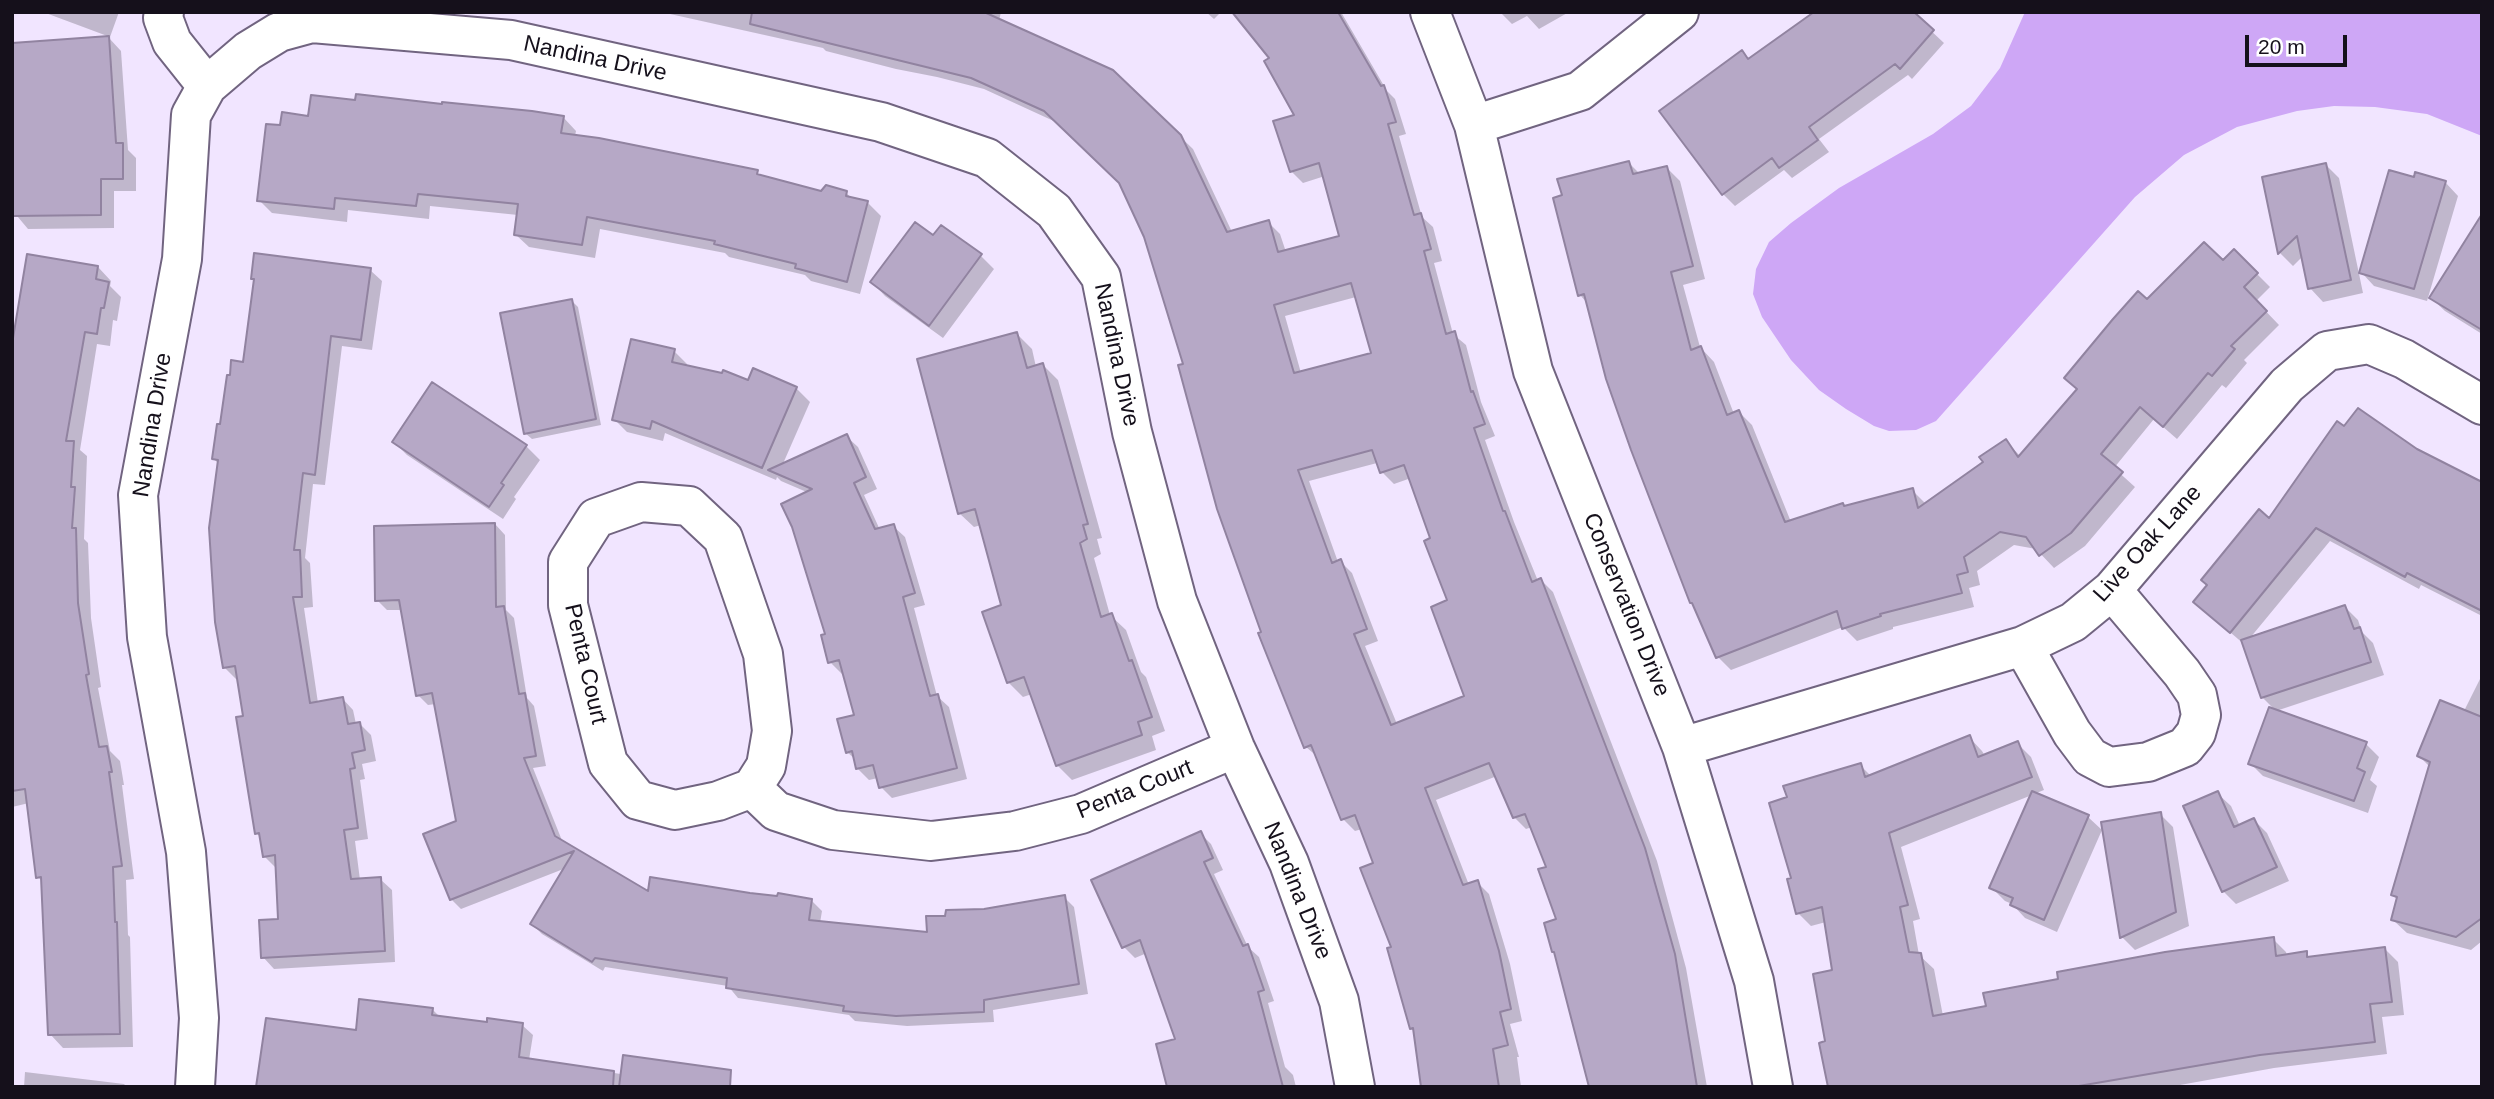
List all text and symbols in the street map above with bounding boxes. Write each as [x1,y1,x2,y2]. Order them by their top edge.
scale bar [2249,21,2350,65]
street label: Nandina Drive [521,30,669,88]
text: 20 m [2258,35,2305,58]
street label: Nandina Drive [1087,281,1145,429]
street label: Nandina Drive [128,351,178,499]
street label: Live Oak Lane [2088,480,2208,608]
street label: Conservation Drive [1577,509,1675,701]
street label: Penta Court [558,601,612,727]
street label: Penta Court [1073,754,1197,826]
street label: Nandina Drive [1257,818,1337,964]

